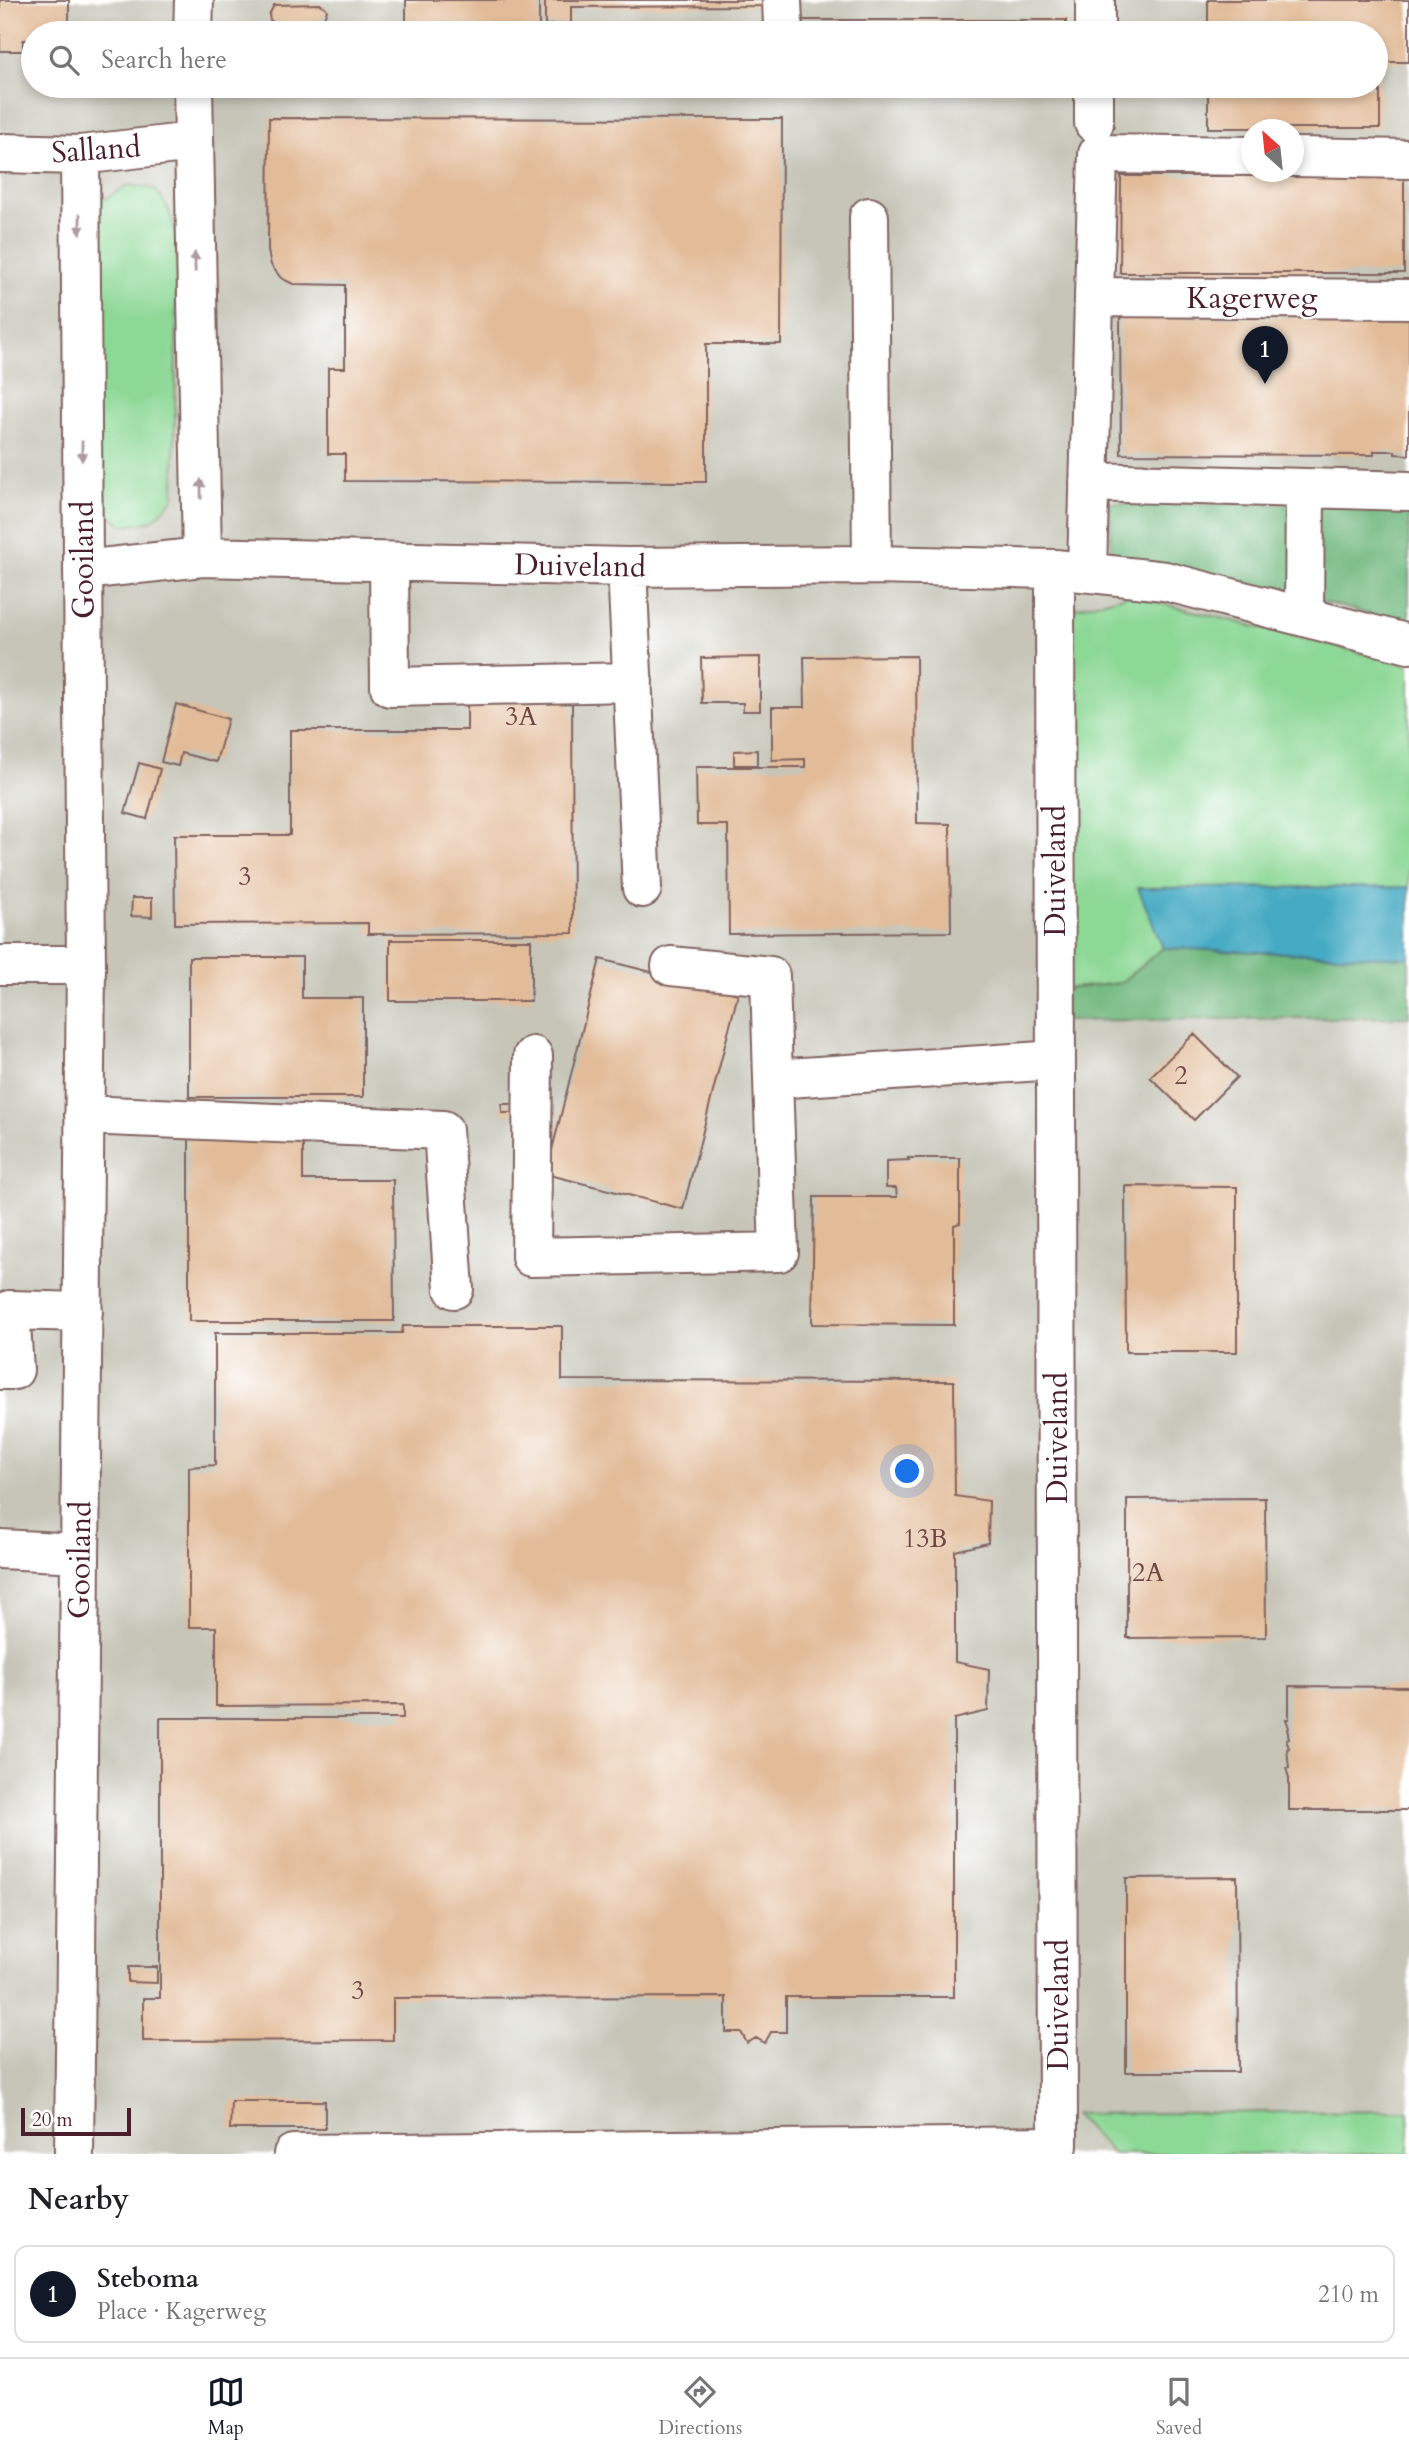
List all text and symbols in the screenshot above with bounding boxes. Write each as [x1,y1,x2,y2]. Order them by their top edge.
search box [21,21,1388,98]
icon: search [45,41,83,79]
text: Search here [101,42,227,77]
north arrow [1241,119,1304,182]
street label: Salland [50,126,142,174]
one-way arrow [74,213,86,235]
one-way arrow [190,250,201,272]
street label: Kagerweg [1186,278,1318,319]
pin: 1 [1242,326,1288,384]
one-way arrow [76,440,88,462]
one-way arrow [195,478,207,500]
street label: Gooiland [63,501,104,619]
street label: Duiveland [514,544,646,588]
house number: 3A [505,699,537,734]
street label: Duiveland [1035,805,1076,937]
house number: 3 [238,859,252,894]
house number: 2 [1174,1058,1188,1093]
street label: Duiveland [1037,1372,1078,1504]
your location [890,1454,924,1488]
street label: Gooiland [58,1501,102,1619]
house number: 13B [903,1521,947,1556]
house number: 2A [1132,1555,1164,1590]
street label: Duiveland [1038,1939,1079,2071]
house number: 3 [351,1973,365,2008]
scale bar [21,2105,131,2137]
text: 20 m [32,2107,73,2133]
text: Nearby [28,2179,129,2220]
text: Steboma [97,2261,199,2296]
text: 1 [47,2279,59,2310]
text: 210 m [1318,2279,1379,2310]
text: Place · Kagerweg [97,2296,266,2327]
tab: Map [207,2373,245,2441]
tab: Directions [659,2373,742,2441]
tab: Saved [1156,2373,1202,2441]

